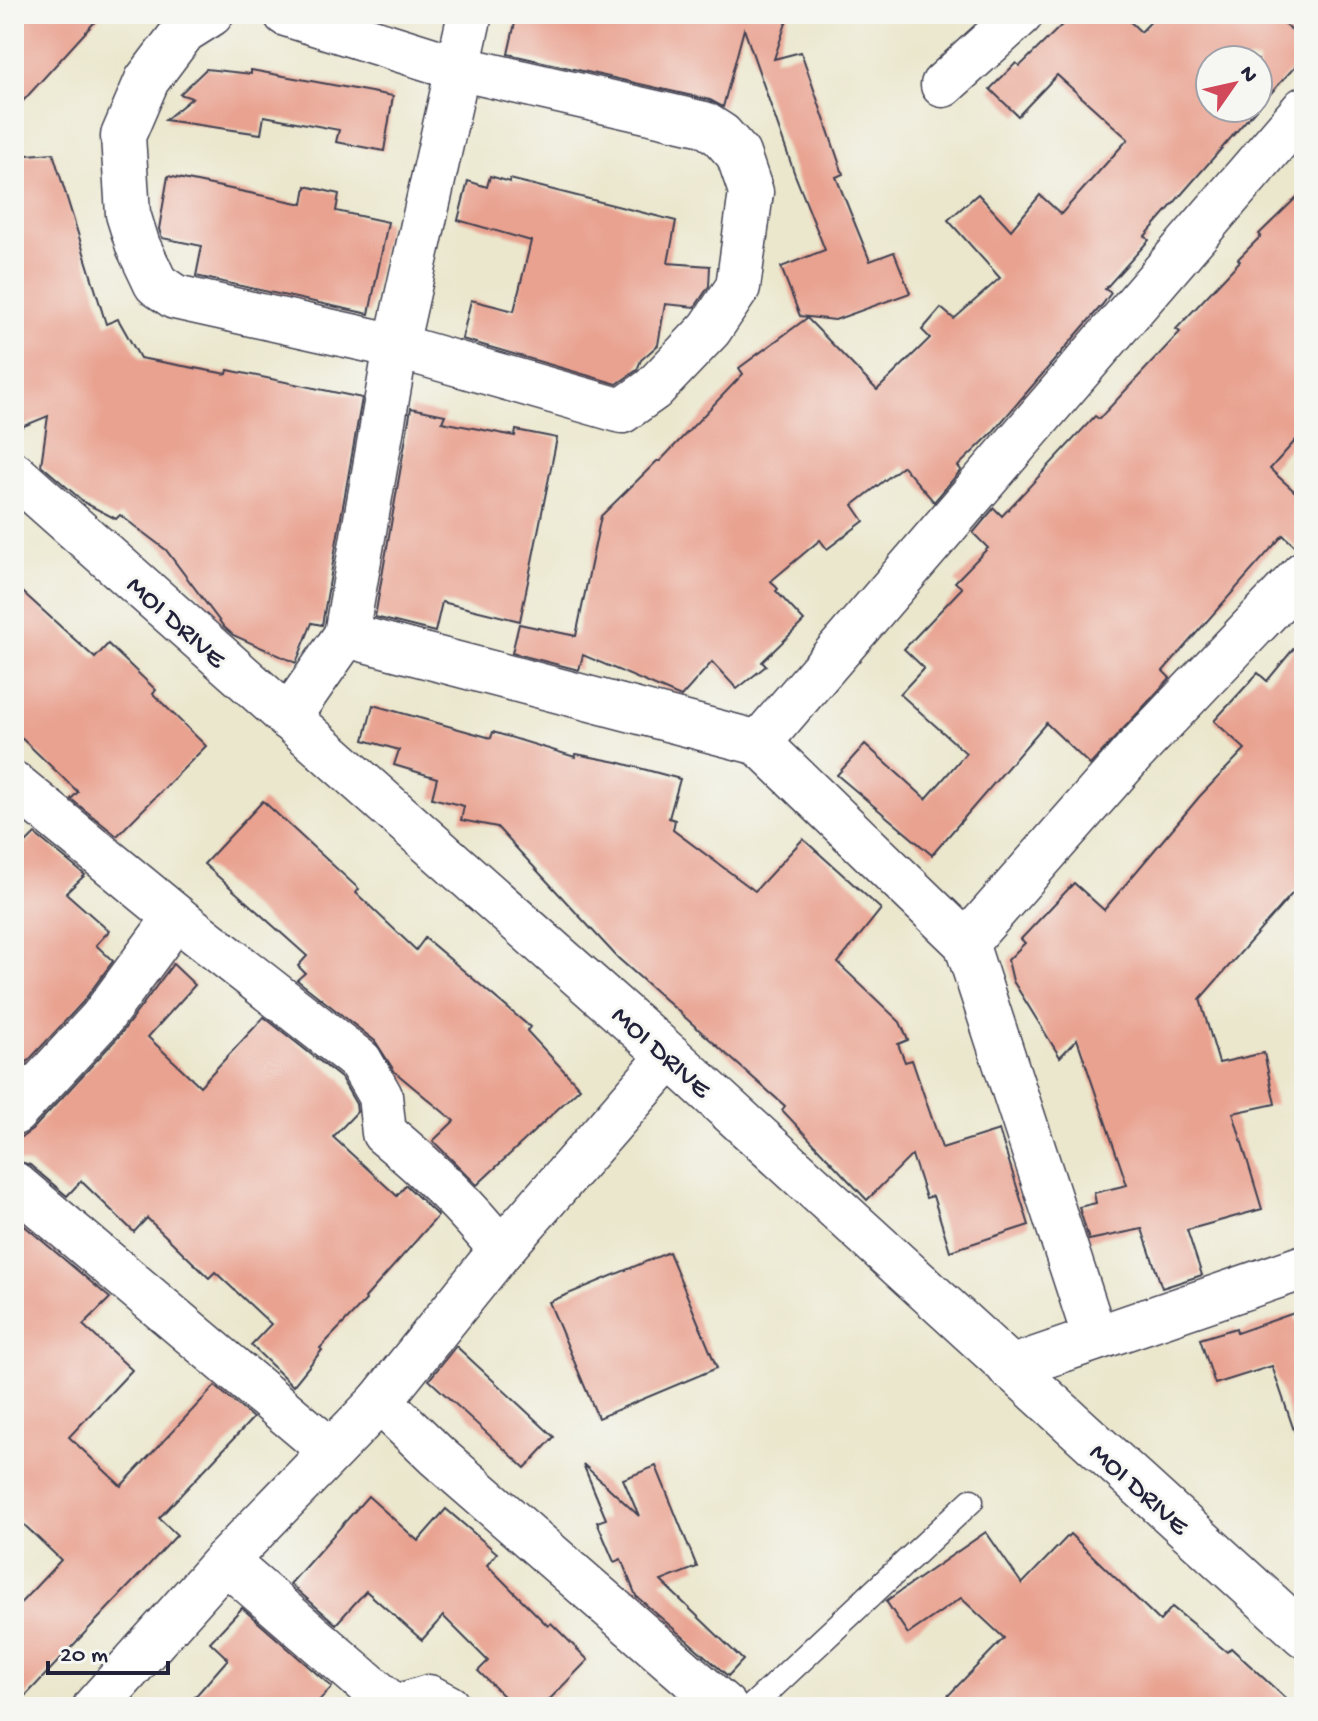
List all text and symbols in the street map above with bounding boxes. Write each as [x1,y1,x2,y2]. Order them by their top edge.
north arrow [1194,44,1274,124]
text: N [1232,62,1262,88]
street label: MOI DRIVE [119,570,233,678]
street label: MOI DRIVE [604,1000,718,1108]
street label: MOI DRIVE [1082,1437,1196,1545]
scale bar [48,1625,168,1675]
text: 20 m [60,1642,108,1671]

